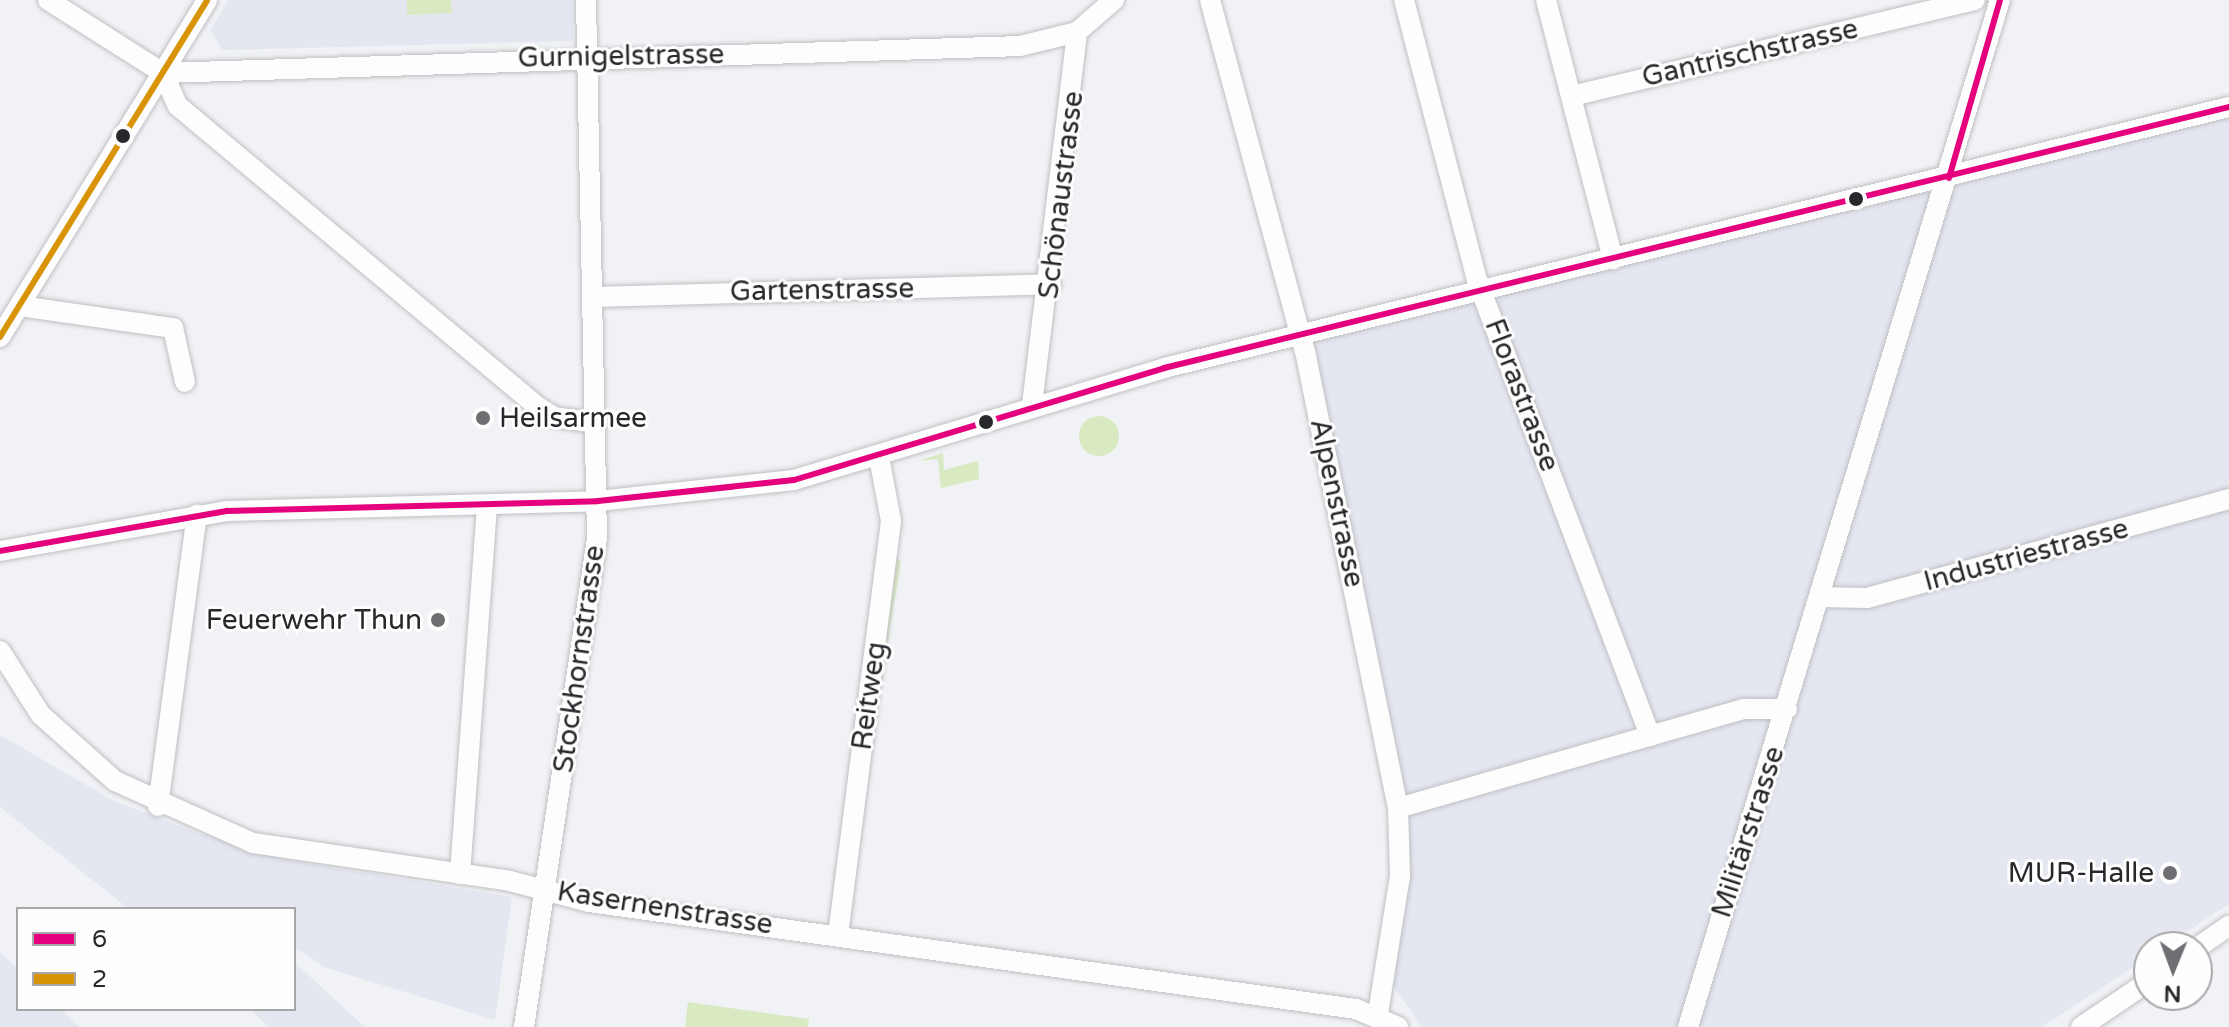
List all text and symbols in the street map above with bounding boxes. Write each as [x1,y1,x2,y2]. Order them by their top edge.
street label: Gantrischstrasse [1639,12,1861,94]
street label: Gurnigelstrasse [517,37,725,75]
street label: Schönaustrasse [1032,89,1090,301]
unlabelled marker [115,128,131,144]
unlabelled marker [1848,191,1864,207]
street label: Gartenstrasse [730,272,914,308]
street label: Florastrasse [1478,314,1566,476]
place label: Heilsarmee [499,401,647,435]
marker: Heilsarmee [474,409,492,427]
unlabelled marker [978,414,994,430]
street label: Alpenstrasse [1303,416,1371,590]
street label: Industriestrasse [1920,512,2132,598]
street label: Stockhornstrasse [546,543,612,775]
place label: Feuerwehr Thun [206,603,422,637]
marker: Feuerwehr Thun [429,611,447,629]
street label: Reitweg [845,640,893,752]
street label: Militärstrasse [1705,742,1791,922]
place label: MUR-Halle [2008,856,2154,890]
marker: MUR-Halle [2161,864,2179,882]
street label: Kasernenstrasse [555,874,775,942]
legend [16,907,296,1011]
text: 6 [92,925,107,954]
north arrow [2133,931,2213,1011]
text: 2 [92,965,107,994]
text: N [2164,980,2182,1006]

